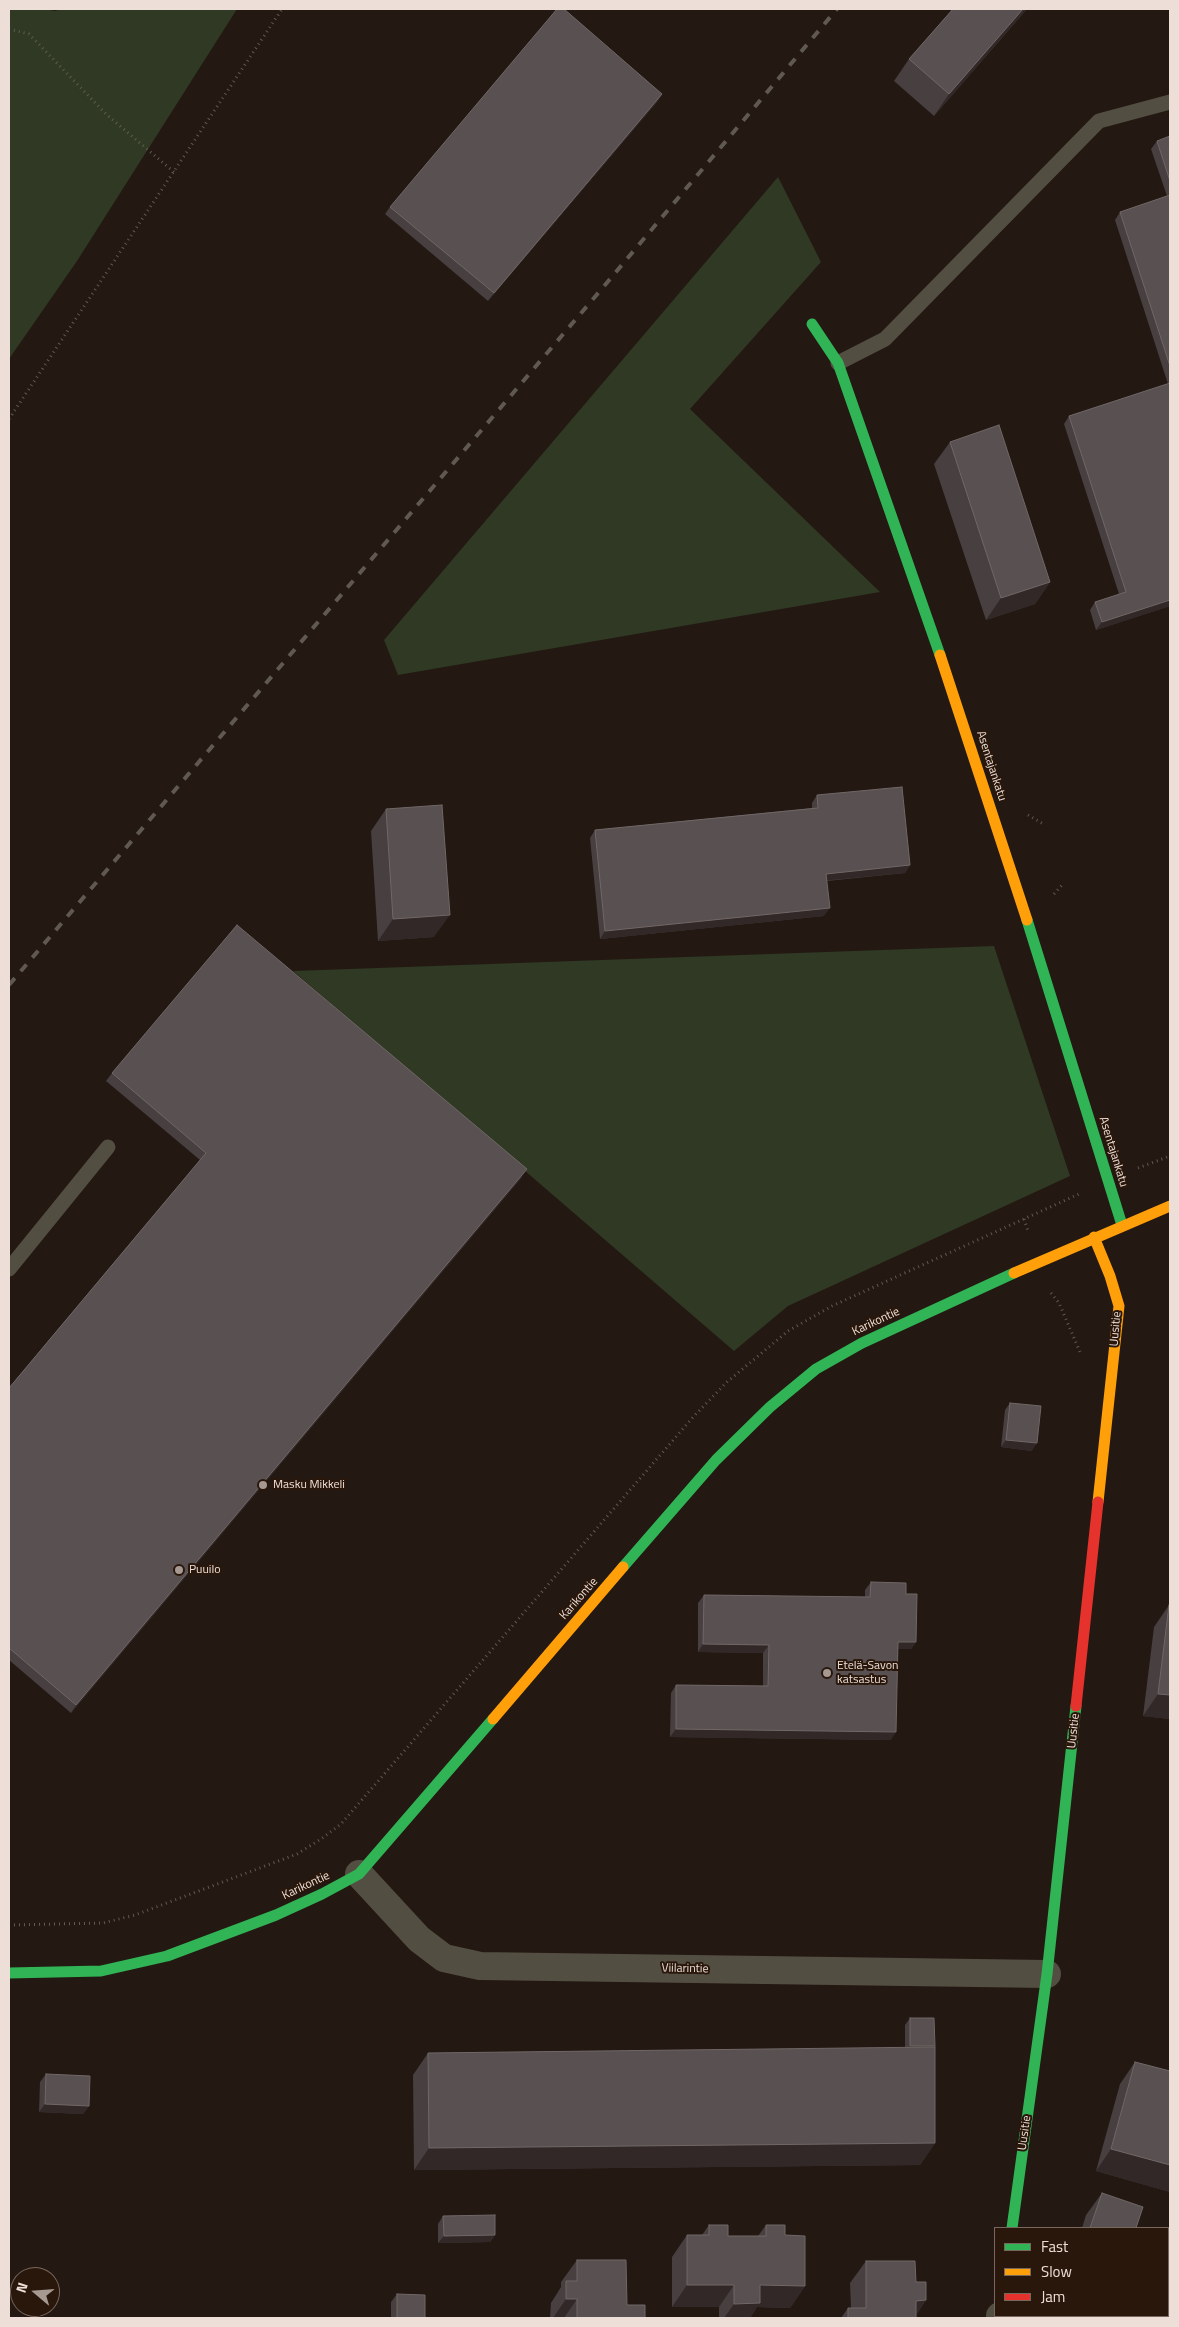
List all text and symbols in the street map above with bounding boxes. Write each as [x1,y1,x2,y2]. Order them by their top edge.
street label: Asentajankatu [973,729,1009,803]
street label: Asentajankatu [1095,1115,1131,1189]
street label: Karikontie [850,1305,902,1339]
street label: Uusitie [1107,1311,1125,1347]
place label: Masku Mikkeli [273,1478,345,1492]
marker: Masku Mikkeli [257,1479,269,1491]
place label: Puuilo [189,1563,221,1577]
marker: Puuilo [173,1564,185,1576]
street label: Karikontie [557,1575,601,1623]
place label: Etelä-Savon katsastus [837,1659,898,1687]
marker: Etelä-Savon katsastus [821,1667,833,1679]
street label: Uusitie [1065,1713,1083,1749]
street label: Karikontie [280,1869,332,1903]
street label: Viilarintie [661,1961,709,1977]
street label: Uusitie [1015,2115,1035,2151]
legend [994,2227,1169,2317]
text: Fast [1041,2235,1068,2258]
text: Slow [1041,2260,1072,2283]
north arrow [10,2267,60,2317]
text: N [10,2280,33,2295]
text: Jam [1041,2285,1065,2308]

